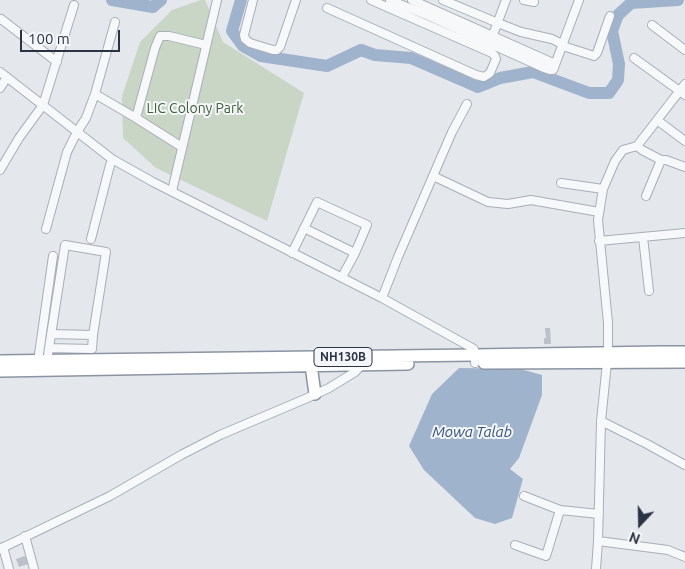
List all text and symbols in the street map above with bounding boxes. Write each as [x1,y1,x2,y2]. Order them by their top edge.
scale bar [22,20,122,52]
text: 100 m [28,30,70,47]
park label: LIC Colony Park [147,100,243,116]
road number: NH130B [314,348,372,367]
water label: Mowa Talab [432,423,512,441]
north arrow [615,499,665,549]
text: N [627,529,642,547]

